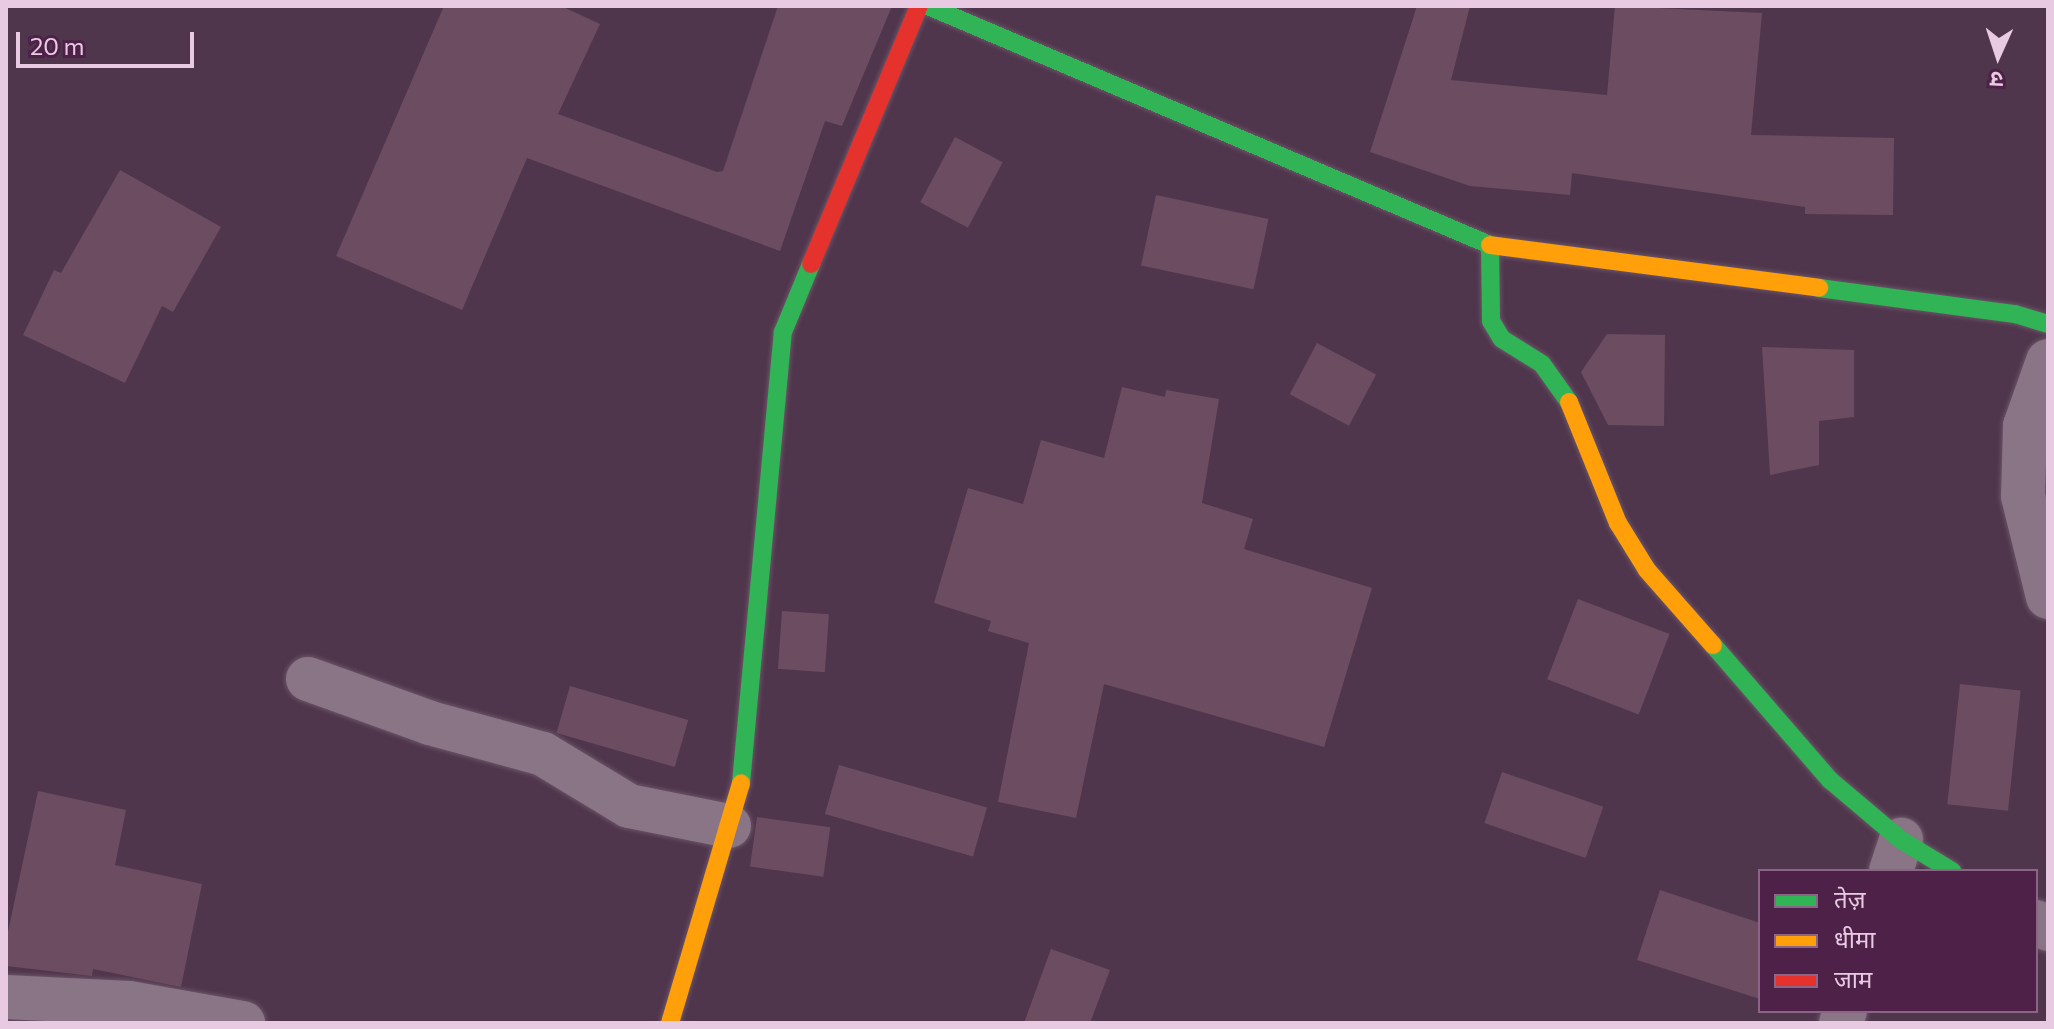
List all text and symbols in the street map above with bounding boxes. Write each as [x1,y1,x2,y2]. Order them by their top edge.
scale bar [20,16,198,66]
north arrow [1958,16,2038,96]
text: 20 m [30,31,84,60]
text: उ [1990,67,2004,94]
legend [1758,869,2038,1013]
text: तेज़ [1834,884,1866,913]
text: धीमा [1834,924,1876,953]
text: जाम [1834,964,1872,993]

